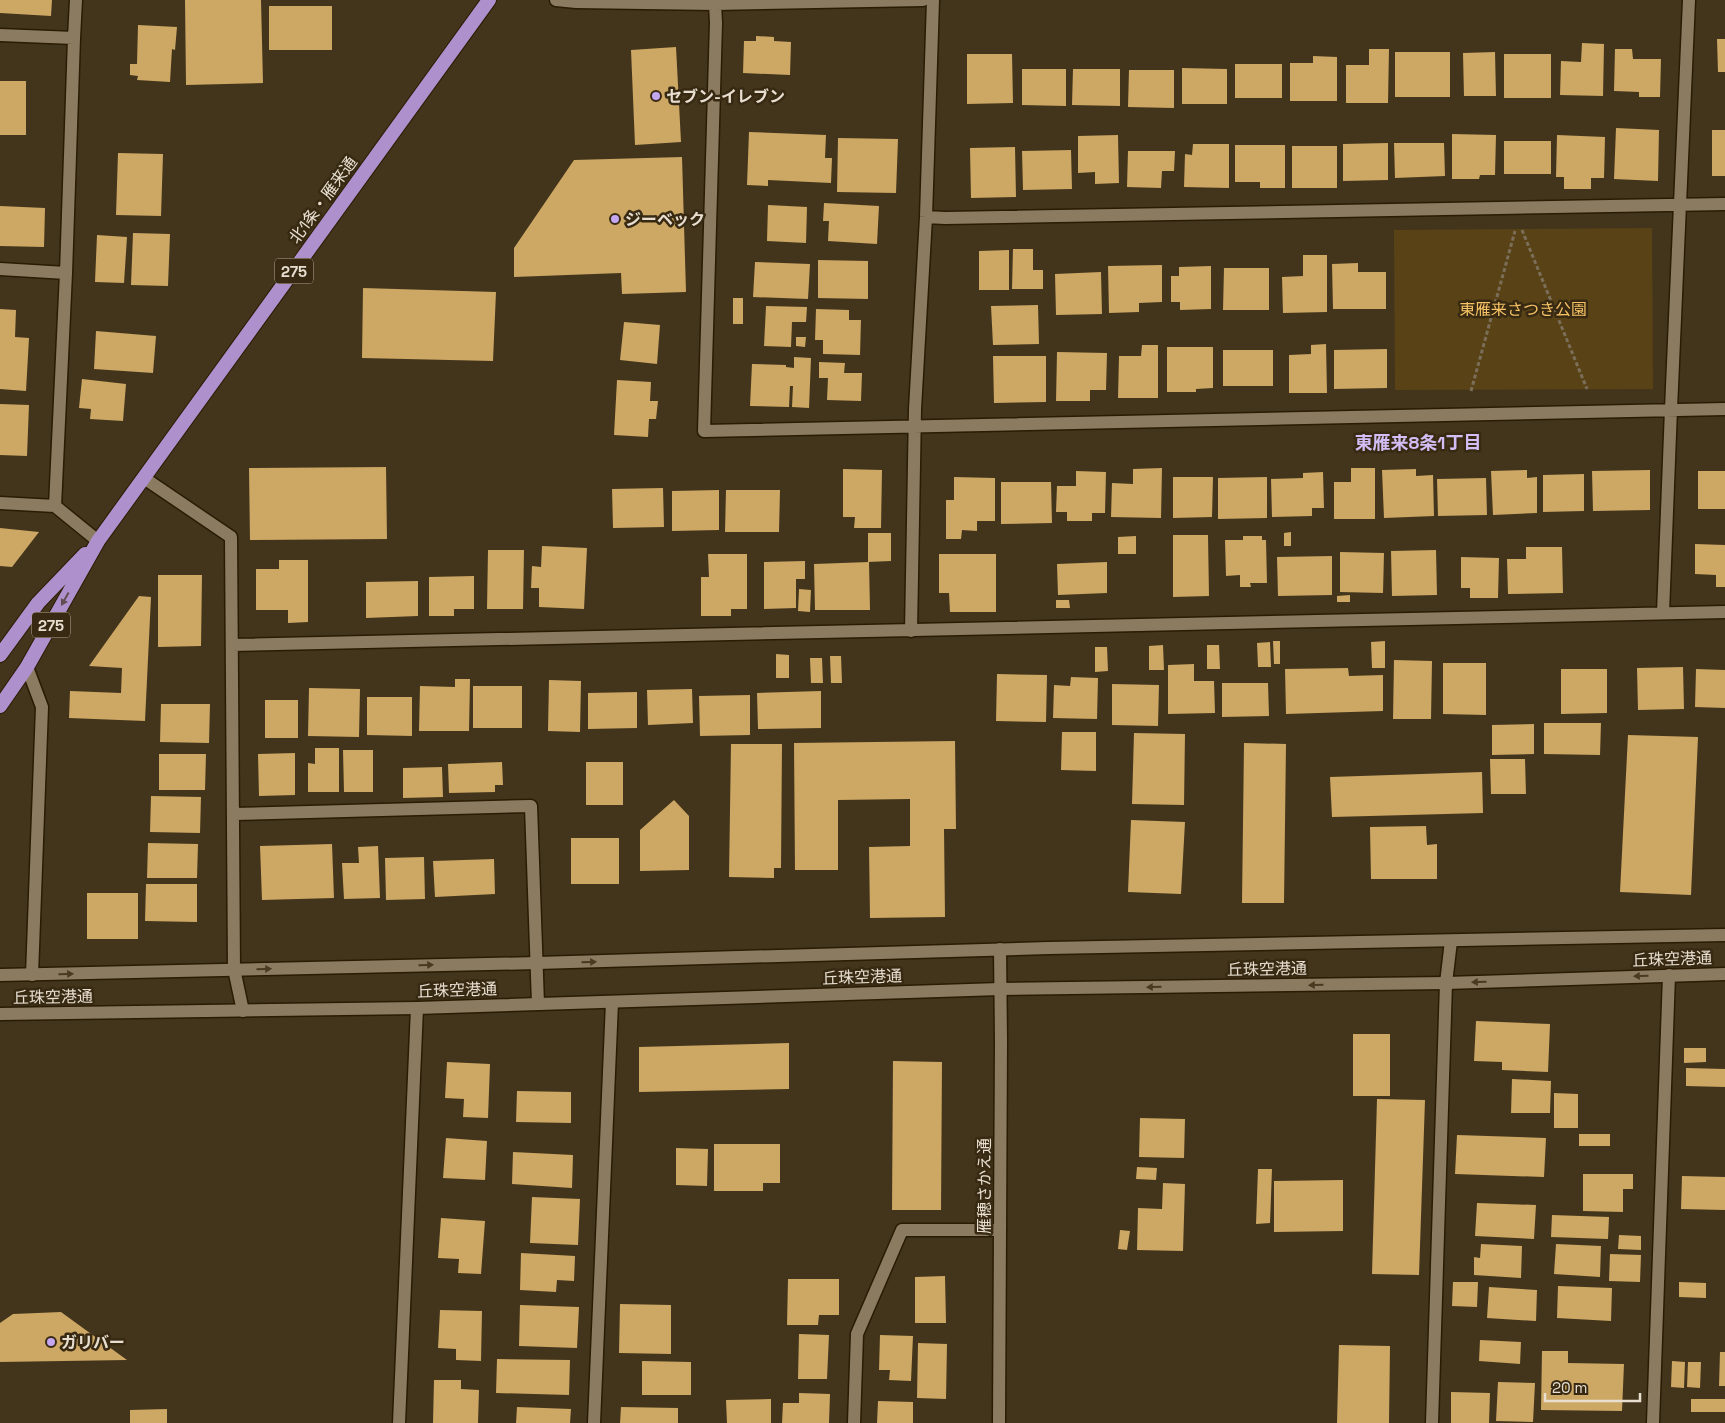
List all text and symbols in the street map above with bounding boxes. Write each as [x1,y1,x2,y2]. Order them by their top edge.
place label: セブン-イレブン [666,86,785,107]
marker: セブン-イレブン [650,90,662,102]
street label: 北1条・雁来通 [284,152,362,248]
place label: ジーベック [625,209,705,230]
marker: ジーベック [609,213,621,225]
road number: 275 [275,258,313,284]
park label: 東雁来さつき公園 [1459,299,1587,320]
district label: 東雁来8条1丁目 [1355,431,1481,454]
one-way arrow [61,592,70,606]
road number: 275 [32,612,70,638]
street label: 丘珠空港通 [1632,947,1712,971]
one-way arrow [581,957,597,965]
street label: 丘珠空港通 [1227,958,1307,980]
one-way arrow [418,961,434,969]
one-way arrow [256,964,272,972]
street label: 丘珠空港通 [822,965,902,989]
one-way arrow [58,969,74,977]
one-way arrow [1633,973,1649,981]
street label: 丘珠空港通 [417,978,497,1002]
one-way arrow [1471,979,1487,987]
one-way arrow [1308,981,1324,989]
one-way arrow [1146,983,1162,991]
street label: 丘珠空港通 [13,986,93,1008]
street label: 雁穂さかえ通 [974,1138,995,1234]
place label: ガリバー [61,1332,125,1353]
marker: ガリバー [45,1336,57,1348]
scale bar [1545,1370,1640,1402]
text: 20 m [1552,1378,1587,1397]

